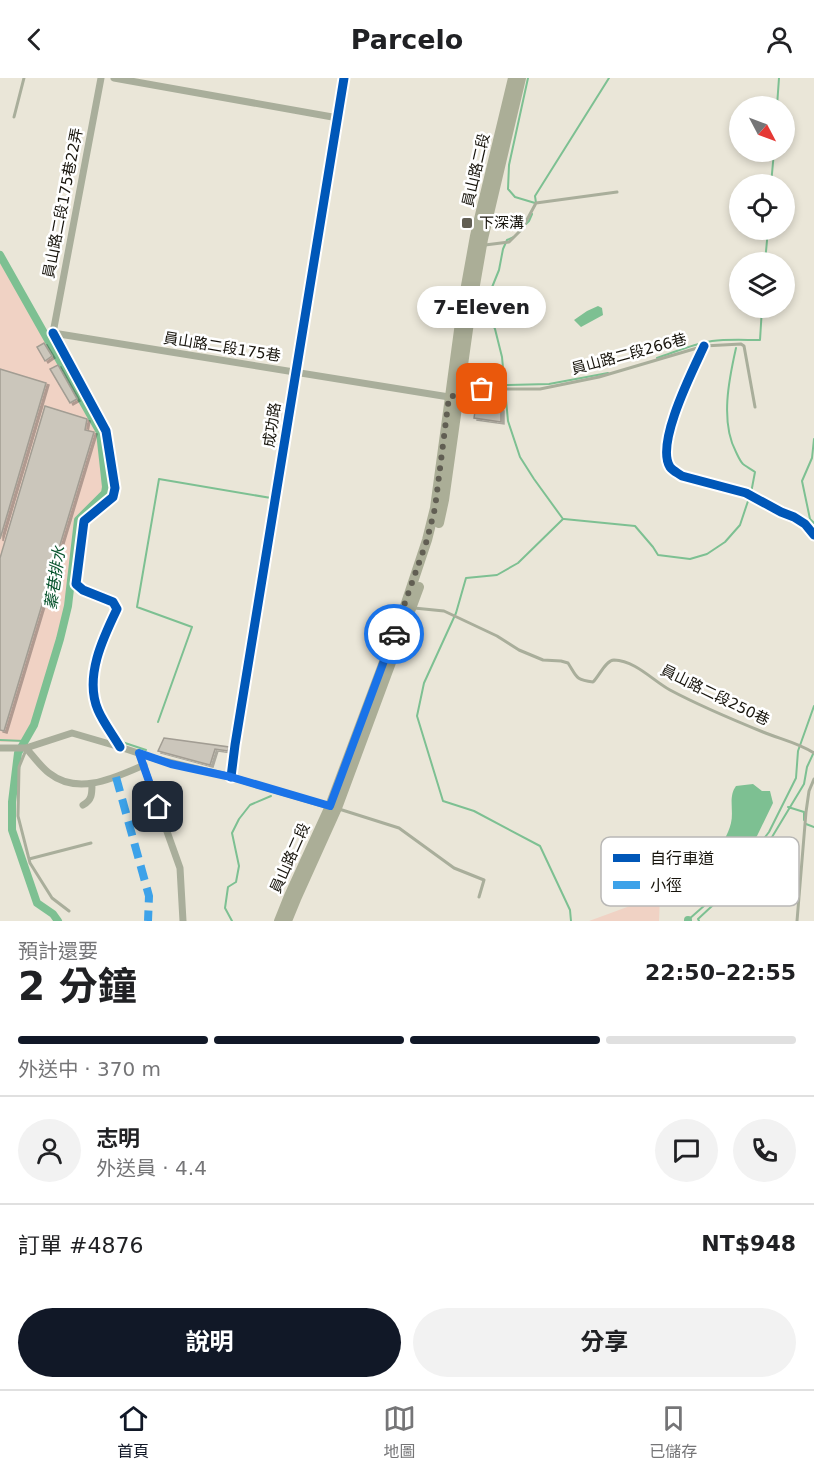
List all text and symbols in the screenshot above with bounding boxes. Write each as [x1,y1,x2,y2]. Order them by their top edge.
icon: back [18,23,51,56]
icon: person [763,23,796,56]
text: Parcelo [351,24,463,55]
north arrow [729,96,795,162]
map controls [729,96,795,318]
street label: 員山路二段175巷22弄 [40,126,86,280]
street label: 員山路二段 [459,131,493,209]
button: locate [729,174,795,240]
place label: 下深溝 [479,214,524,232]
marker: 下深溝 [460,216,474,230]
button: layers [729,252,795,318]
callout: 7-Eleven [418,287,546,329]
text: 7-Eleven [433,295,530,319]
street label: 員山路二段175巷 [162,329,282,365]
street label: 員山路二段266巷 [569,330,689,378]
pin [456,363,507,414]
icon: bag [465,372,498,405]
street label: 成功路 [260,401,284,449]
water label: 蓁巷排水 [41,544,69,611]
courier [364,604,424,664]
icon: car [378,618,411,651]
street label: 員山路二段250巷 [658,661,772,729]
pin [132,781,183,832]
icon: home [141,790,174,823]
street label: 員山路二段 [267,820,313,896]
legend [601,837,799,906]
text: 自行車道 [650,849,714,868]
text: 小徑 [650,876,682,895]
text: 預計還要 [18,939,98,963]
text: 22:50–22:55 [645,960,796,985]
text: 2 分鐘 [18,964,137,1009]
text: 外送中 · 370 m [18,1057,161,1081]
button: person [18,1119,81,1182]
button: chat [655,1119,718,1182]
button: phone [733,1119,796,1182]
text: 志明 [96,1126,140,1151]
text: 外送員 · 4.4 [96,1156,207,1180]
text: NT$948 [701,1231,796,1256]
text: 訂單 #4876 [18,1233,143,1258]
button: 說明 [18,1308,401,1377]
button: 分享 [413,1308,796,1377]
tab: 首頁 [117,1402,150,1462]
tab: 地圖 [383,1402,416,1462]
tab: 已儲存 [649,1402,697,1462]

